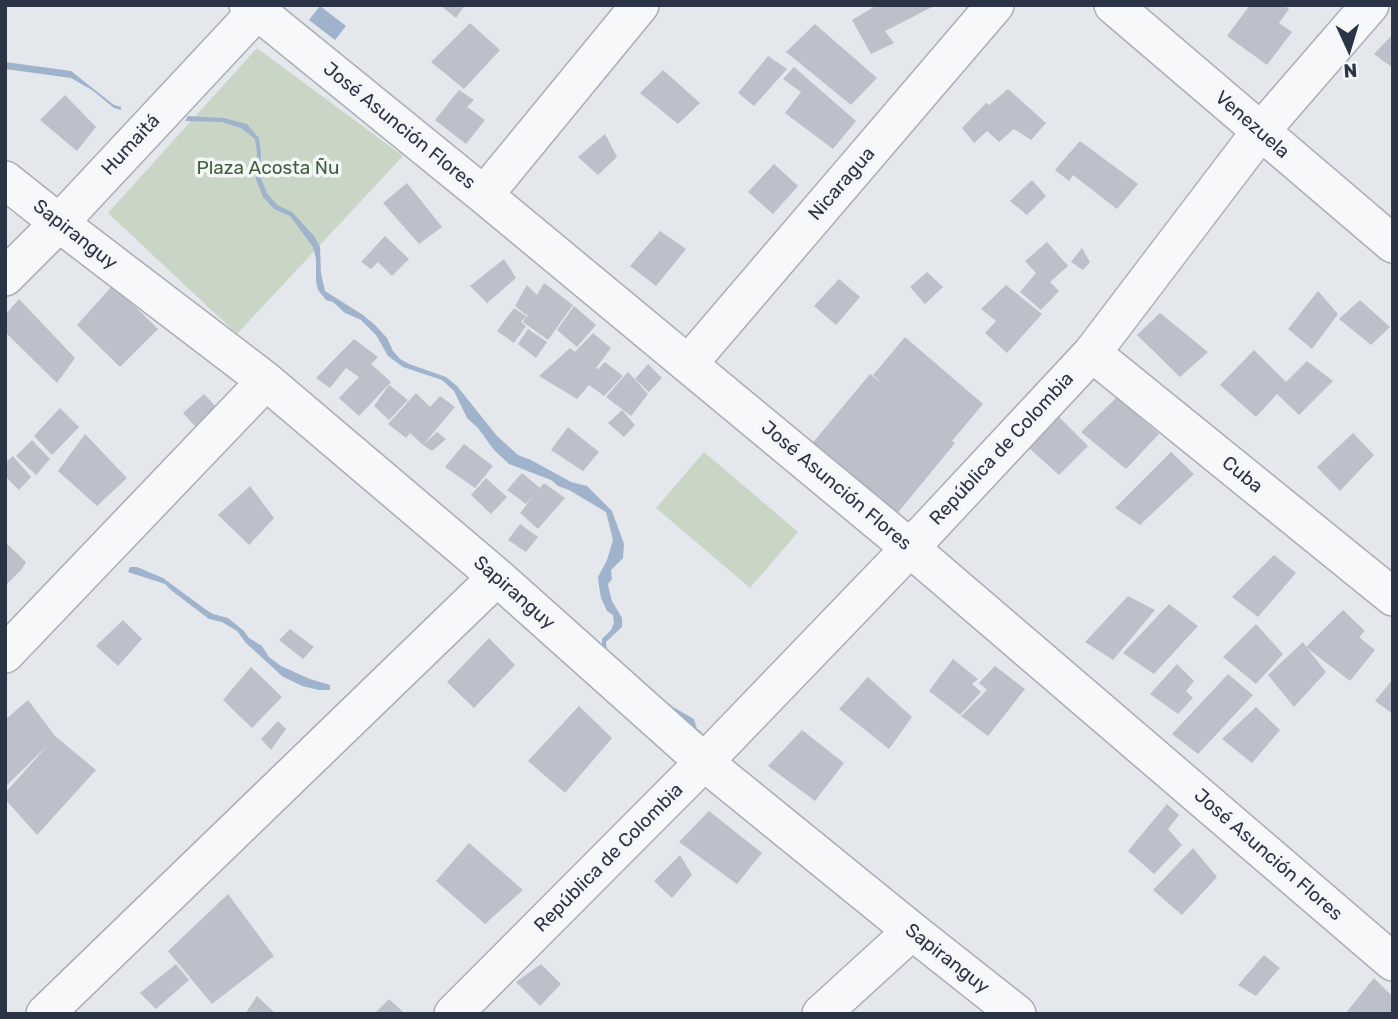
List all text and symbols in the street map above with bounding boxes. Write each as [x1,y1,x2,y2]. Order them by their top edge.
north arrow [1314,14,1384,84]
street label: José Asunción Flores [318,58,480,194]
text: N [1343,58,1358,82]
street label: Venezuela [1210,87,1294,163]
street label: Humaitá [97,110,165,180]
street label: Nicaragua [804,143,880,225]
park label: Plaza Acosta Ñu [196,158,340,180]
street label: Sapiranguy [28,195,122,275]
street label: República de Colombia [925,368,1079,530]
street label: José Asunción Flores [756,416,916,556]
street label: Cuba [1217,452,1267,498]
street label: Sapiranguy [469,551,559,635]
street label: República de Colombia [530,779,688,937]
street label: José Asunción Flores [1189,784,1347,926]
street label: Sapiranguy [900,919,994,999]

